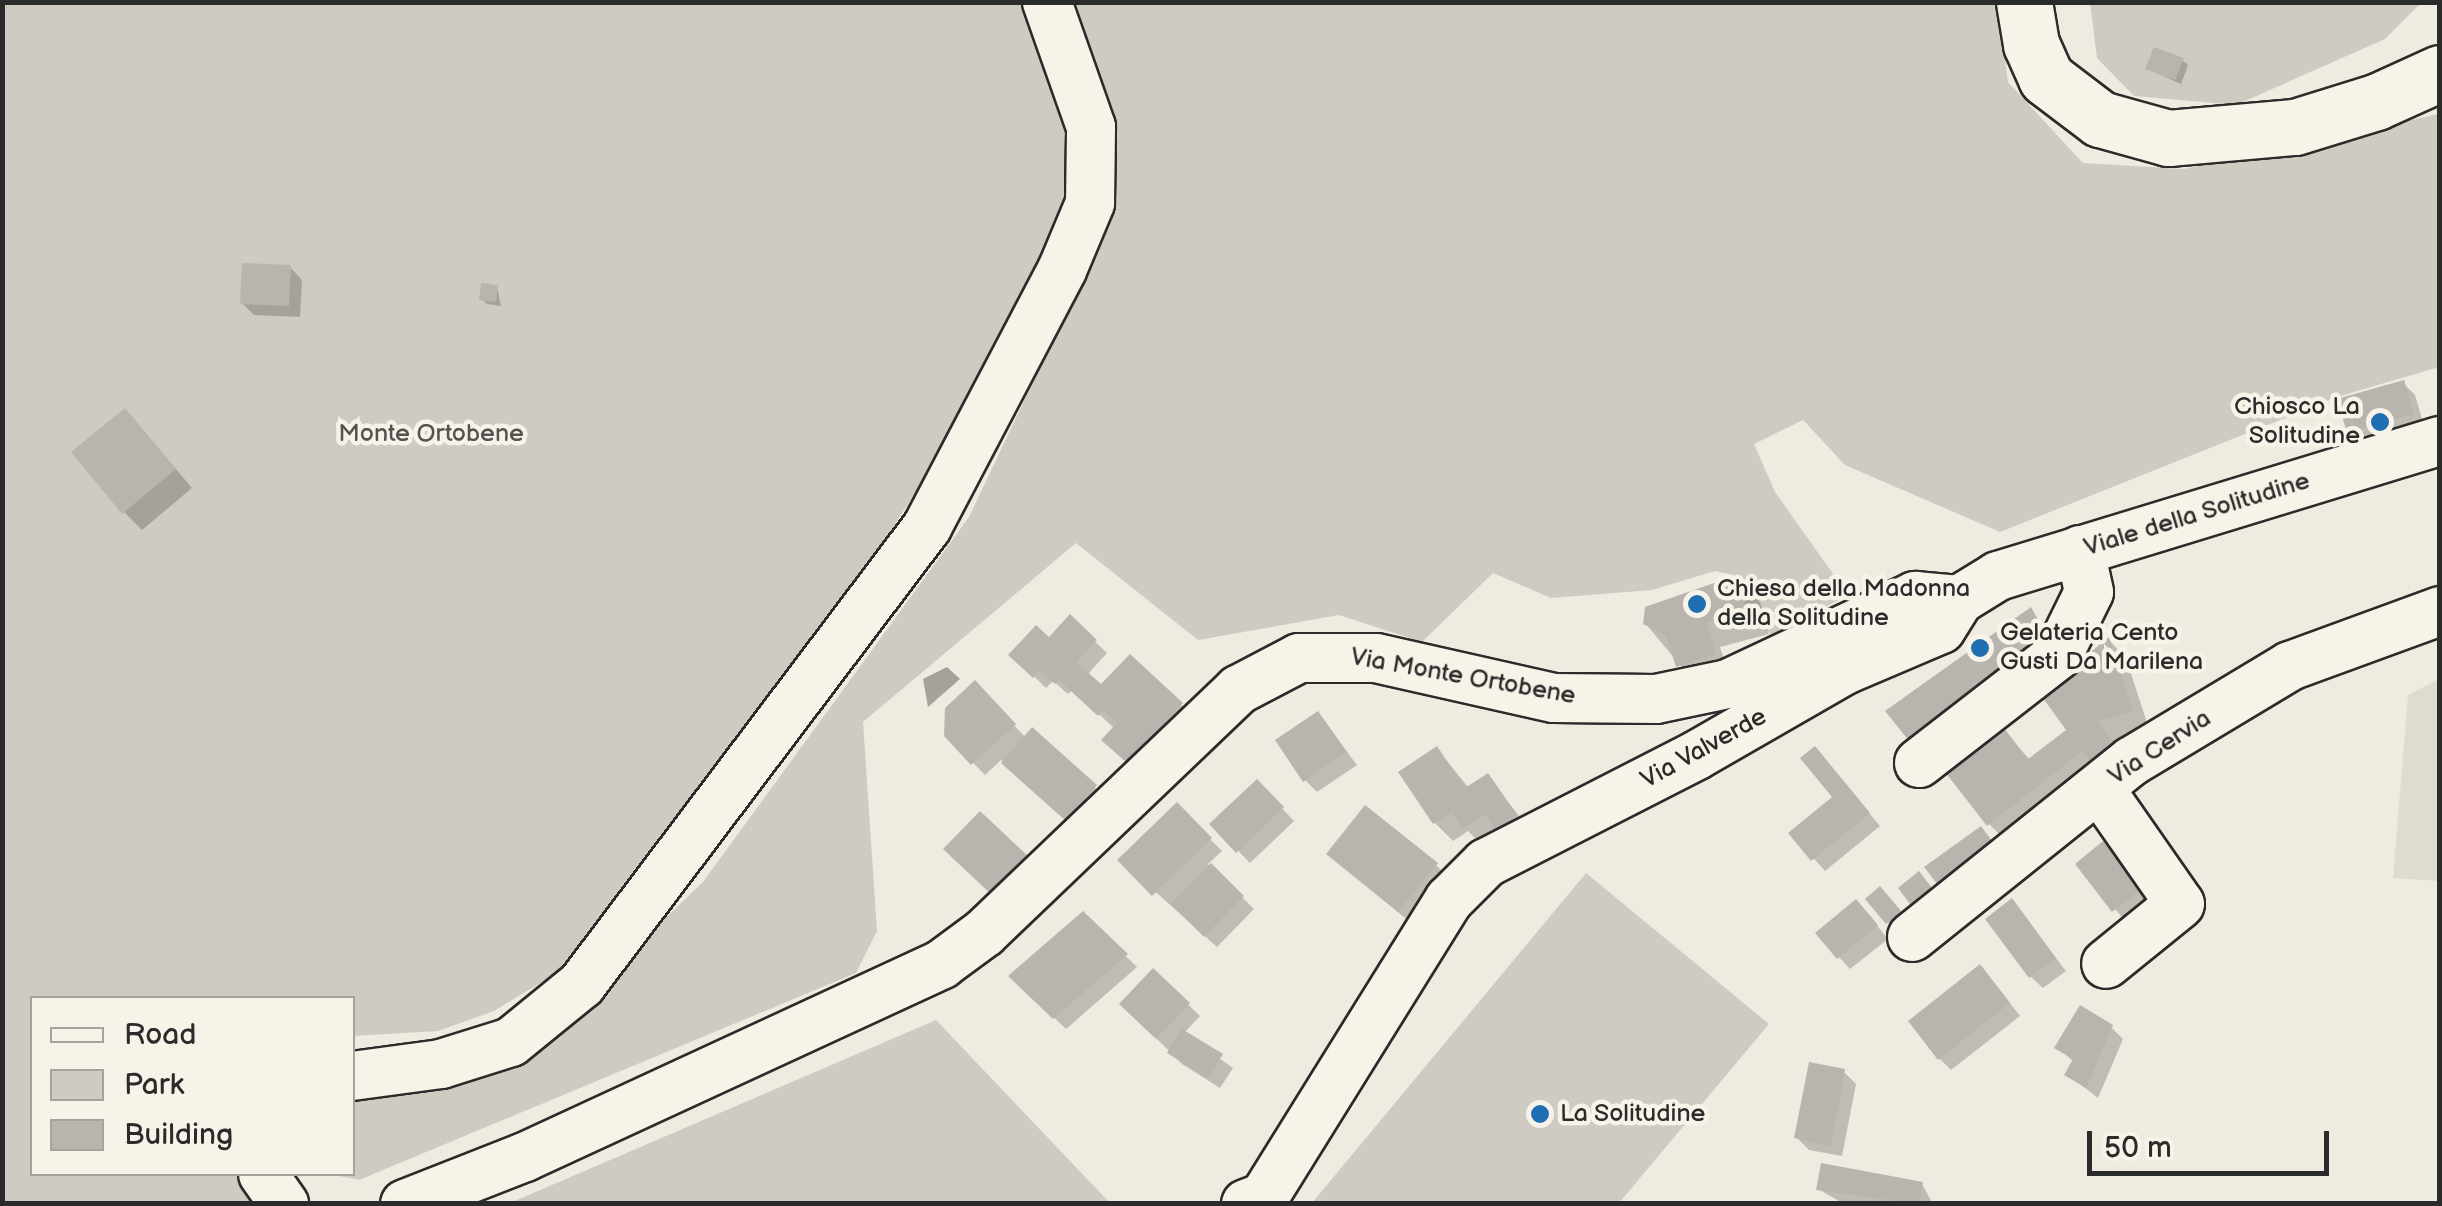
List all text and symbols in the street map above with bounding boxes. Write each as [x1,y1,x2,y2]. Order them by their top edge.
place label: Chiosco La Solitudine [2234,393,2360,452]
marker: Chiosco La Solitudine [2369,411,2391,433]
park label: Monte Ortobene [338,419,524,449]
street label: Viale della Solitudine [2080,466,2314,564]
place label: Chiesa della Madonna della Solitudine [1717,575,1970,634]
marker: Chiesa della Madonna della Solitudine [1686,593,1708,615]
place label: Gelateria Cento Gusti Da Marilena [2000,619,2203,678]
marker: Gelateria Cento Gusti Da Marilena [1969,637,1991,659]
street label: Via Monte Ortobene [1348,642,1578,712]
street label: Via Valverde [1636,702,1772,796]
street label: Via Cervia [2103,704,2217,792]
legend [30,996,355,1176]
text: Road [124,1017,197,1053]
text: Park [124,1067,184,1103]
place label: La Solitudine [1560,1099,1706,1129]
marker: La Solitudine [1529,1103,1551,1125]
scale bar [2092,1111,2334,1173]
text: Building [124,1117,233,1153]
text: 50 m [2104,1130,2172,1166]

